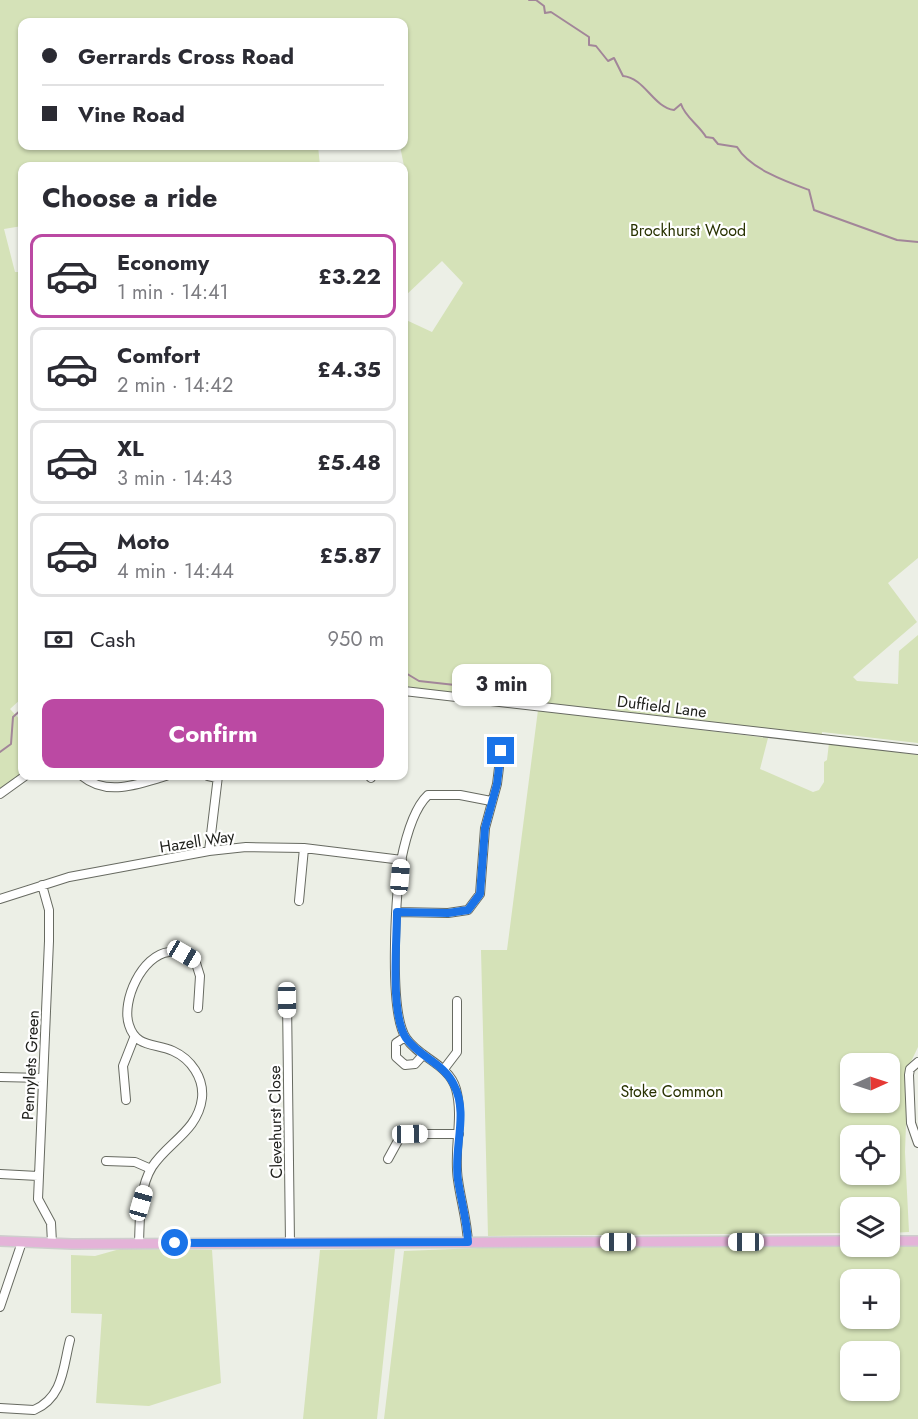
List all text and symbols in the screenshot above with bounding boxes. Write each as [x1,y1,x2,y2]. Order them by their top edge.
text: Gerrards Cross Road [78,40,294,72]
text: Vine Road [78,98,185,130]
text: Choose a ride [42,178,217,217]
park label: Brockhurst Wood [630,219,746,242]
text: Economy [117,246,209,278]
icon: car [45,249,99,303]
text: £3.22 [318,260,381,292]
text: 1 min · 14:41 [117,278,229,307]
text: Comfort [117,339,200,371]
icon: car [45,342,99,396]
text: £4.35 [317,353,381,385]
text: 2 min · 14:42 [117,371,233,400]
text: XL [117,432,144,464]
icon: car [45,435,99,489]
text: £5.48 [317,446,381,478]
text: 3 min · 14:43 [117,464,232,493]
text: Moto [117,525,170,557]
icon: car [45,528,99,582]
text: £5.87 [320,539,381,571]
text: 4 min · 14:44 [117,557,234,586]
icon: cash [42,623,75,656]
text: Cash [90,623,136,655]
text: 950 m [328,625,384,654]
callout: 3 min [452,664,550,706]
text: 3 min [476,670,527,699]
street label: Duffield Lane [616,690,708,723]
button: Confirm [42,699,384,768]
route end [487,737,514,764]
street label: Hazell Way [158,824,237,859]
car [389,858,411,896]
car [164,937,204,971]
car [278,982,296,1018]
street label: Pennylets Green [16,1010,45,1120]
north arrow [840,1053,900,1113]
map controls [840,1053,900,1401]
street label: Clevehurst Close [263,1065,288,1179]
park label: Stoke Common [621,1080,723,1103]
car [392,1125,428,1143]
button: locate [840,1125,900,1185]
car [127,1183,155,1223]
button: layers [840,1197,900,1257]
route start [161,1229,188,1256]
car [600,1233,636,1251]
car [728,1233,764,1251]
button: + [840,1269,900,1329]
button: − [840,1341,900,1401]

